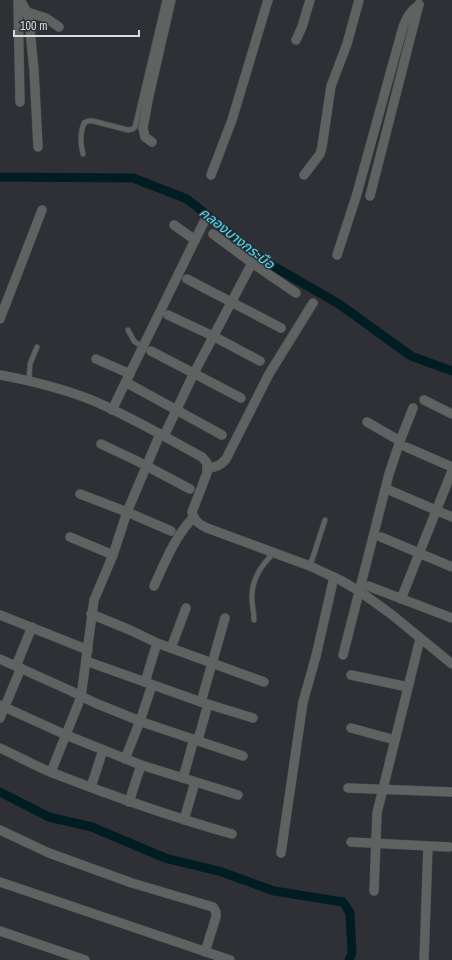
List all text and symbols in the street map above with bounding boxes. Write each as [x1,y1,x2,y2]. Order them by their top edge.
scale bar [14,12,139,38]
text: 100 m [20,18,47,34]
water label: คลองบางกระบือ [196,203,279,273]

